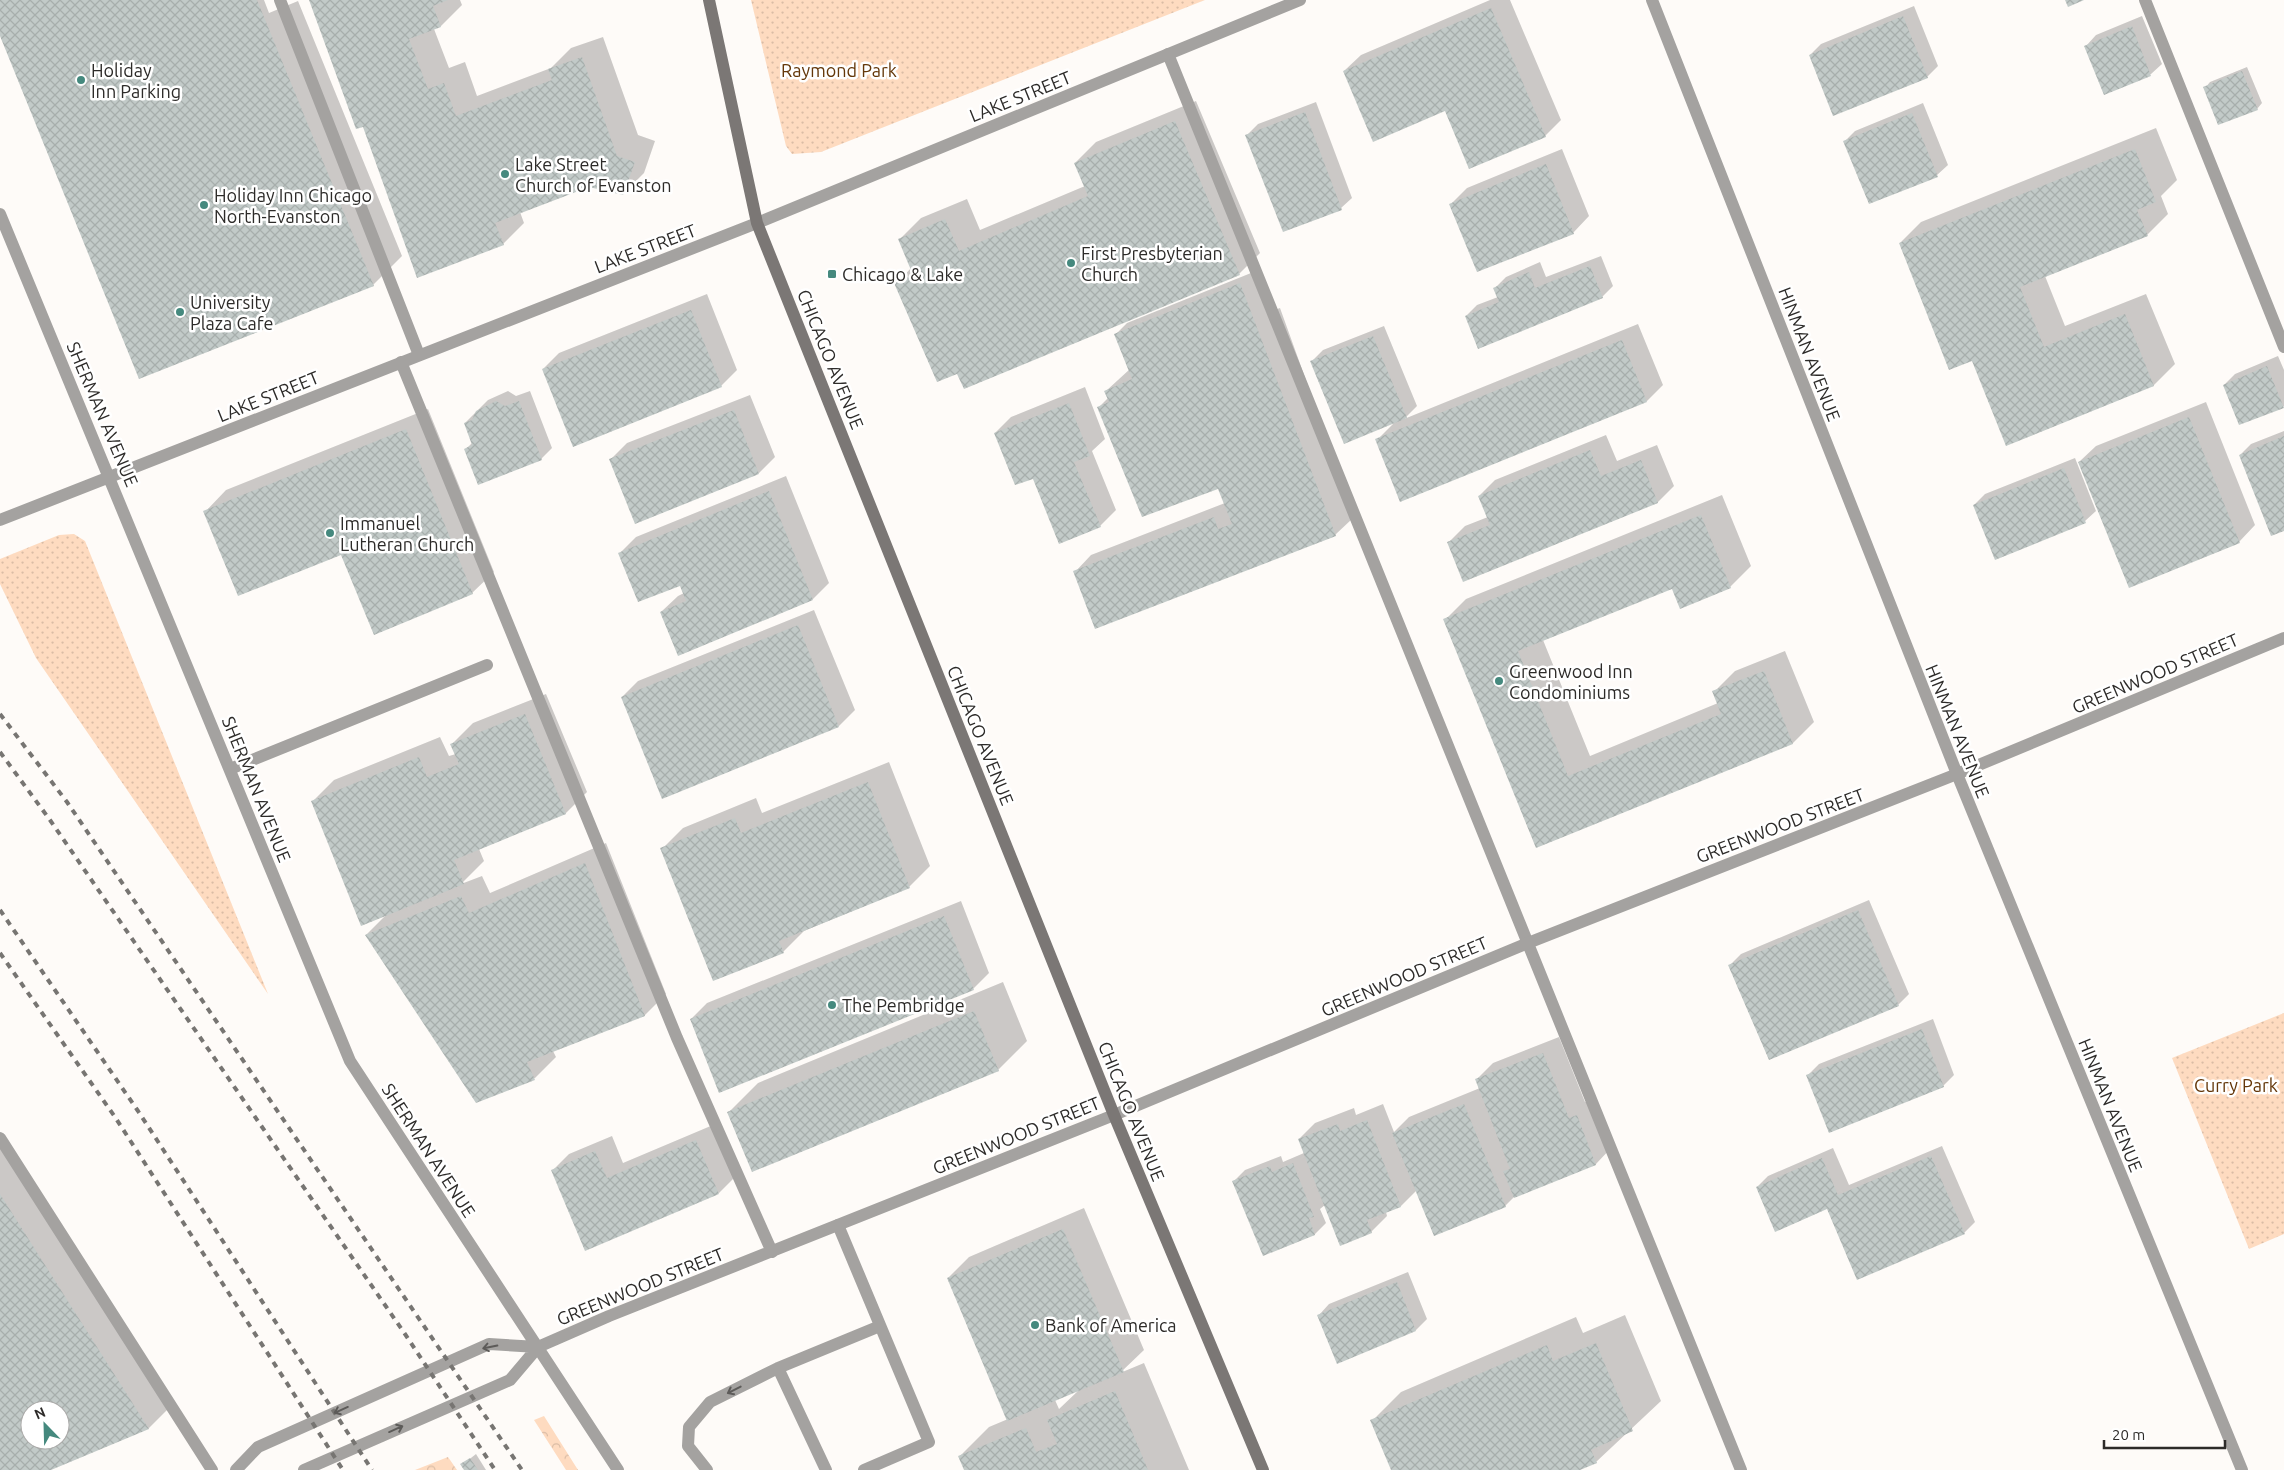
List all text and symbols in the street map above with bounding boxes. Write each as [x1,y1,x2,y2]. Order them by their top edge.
place label: Holiday Inn Parking [91,60,181,101]
park label: Raymond Park [781,60,897,80]
street label: LAKE STREET [966,67,1074,125]
marker: Holiday Inn Parking [75,74,87,86]
place label: Lake Street Church of Evanston [515,154,672,195]
marker: Lake Street Church of Evanston [499,168,511,180]
place label: Holiday Inn Chicago North-Evanston [214,185,372,226]
marker: Holiday Inn Chicago North-Evanston [198,199,210,211]
street label: LAKE STREET [591,219,699,277]
place label: First Presbyterian Church [1081,243,1223,284]
marker: First Presbyterian Church [1065,257,1077,269]
place label: Chicago & Lake [842,264,963,284]
marker: Chicago & Lake [826,268,838,280]
street label: HINMAN AVENUE [1775,284,1845,424]
street label: CHICAGO AVENUE [794,286,868,432]
place label: University Plaza Cafe [190,292,273,333]
marker: University Plaza Cafe [174,306,186,318]
street label: SHERMAN AVENUE [63,339,143,489]
street label: LAKE STREET [214,367,322,425]
place label: Immanuel Lutheran Church [340,513,474,554]
marker: Immanuel Lutheran Church [324,527,336,539]
street label: GREENWOOD STREET [2069,629,2241,717]
place label: Greenwood Inn Condominiums [1509,661,1633,702]
street label: HINMAN AVENUE [1922,661,1994,801]
street label: CHICAGO AVENUE [944,662,1018,808]
marker: Greenwood Inn Condominiums [1493,675,1505,687]
street label: SHERMAN AVENUE [219,713,295,865]
street label: GREENWOOD STREET [1693,784,1867,866]
street label: GREENWOOD STREET [1318,932,1490,1020]
place label: The Pembridge [842,995,965,1015]
marker: The Pembridge [826,999,838,1011]
street label: HINMAN AVENUE [2075,1035,2147,1175]
street label: CHICAGO AVENUE [1095,1038,1169,1184]
park label: Curry Park [2194,1075,2278,1095]
street label: SHERMAN AVENUE [378,1079,480,1221]
street label: GREENWOOD STREET [930,1092,1102,1178]
street label: GREENWOOD STREET [554,1243,726,1329]
place label: Bank of America [1045,1315,1177,1335]
marker: Bank of America [1029,1319,1041,1331]
one-way arrow [482,1342,498,1352]
one-way arrow [727,1385,742,1395]
north arrow [20,1400,70,1450]
text: N [32,1404,48,1422]
one-way arrow [334,1406,349,1416]
scale bar [2104,1418,2225,1450]
one-way arrow [388,1424,403,1434]
text: 20 m [2112,1426,2145,1443]

